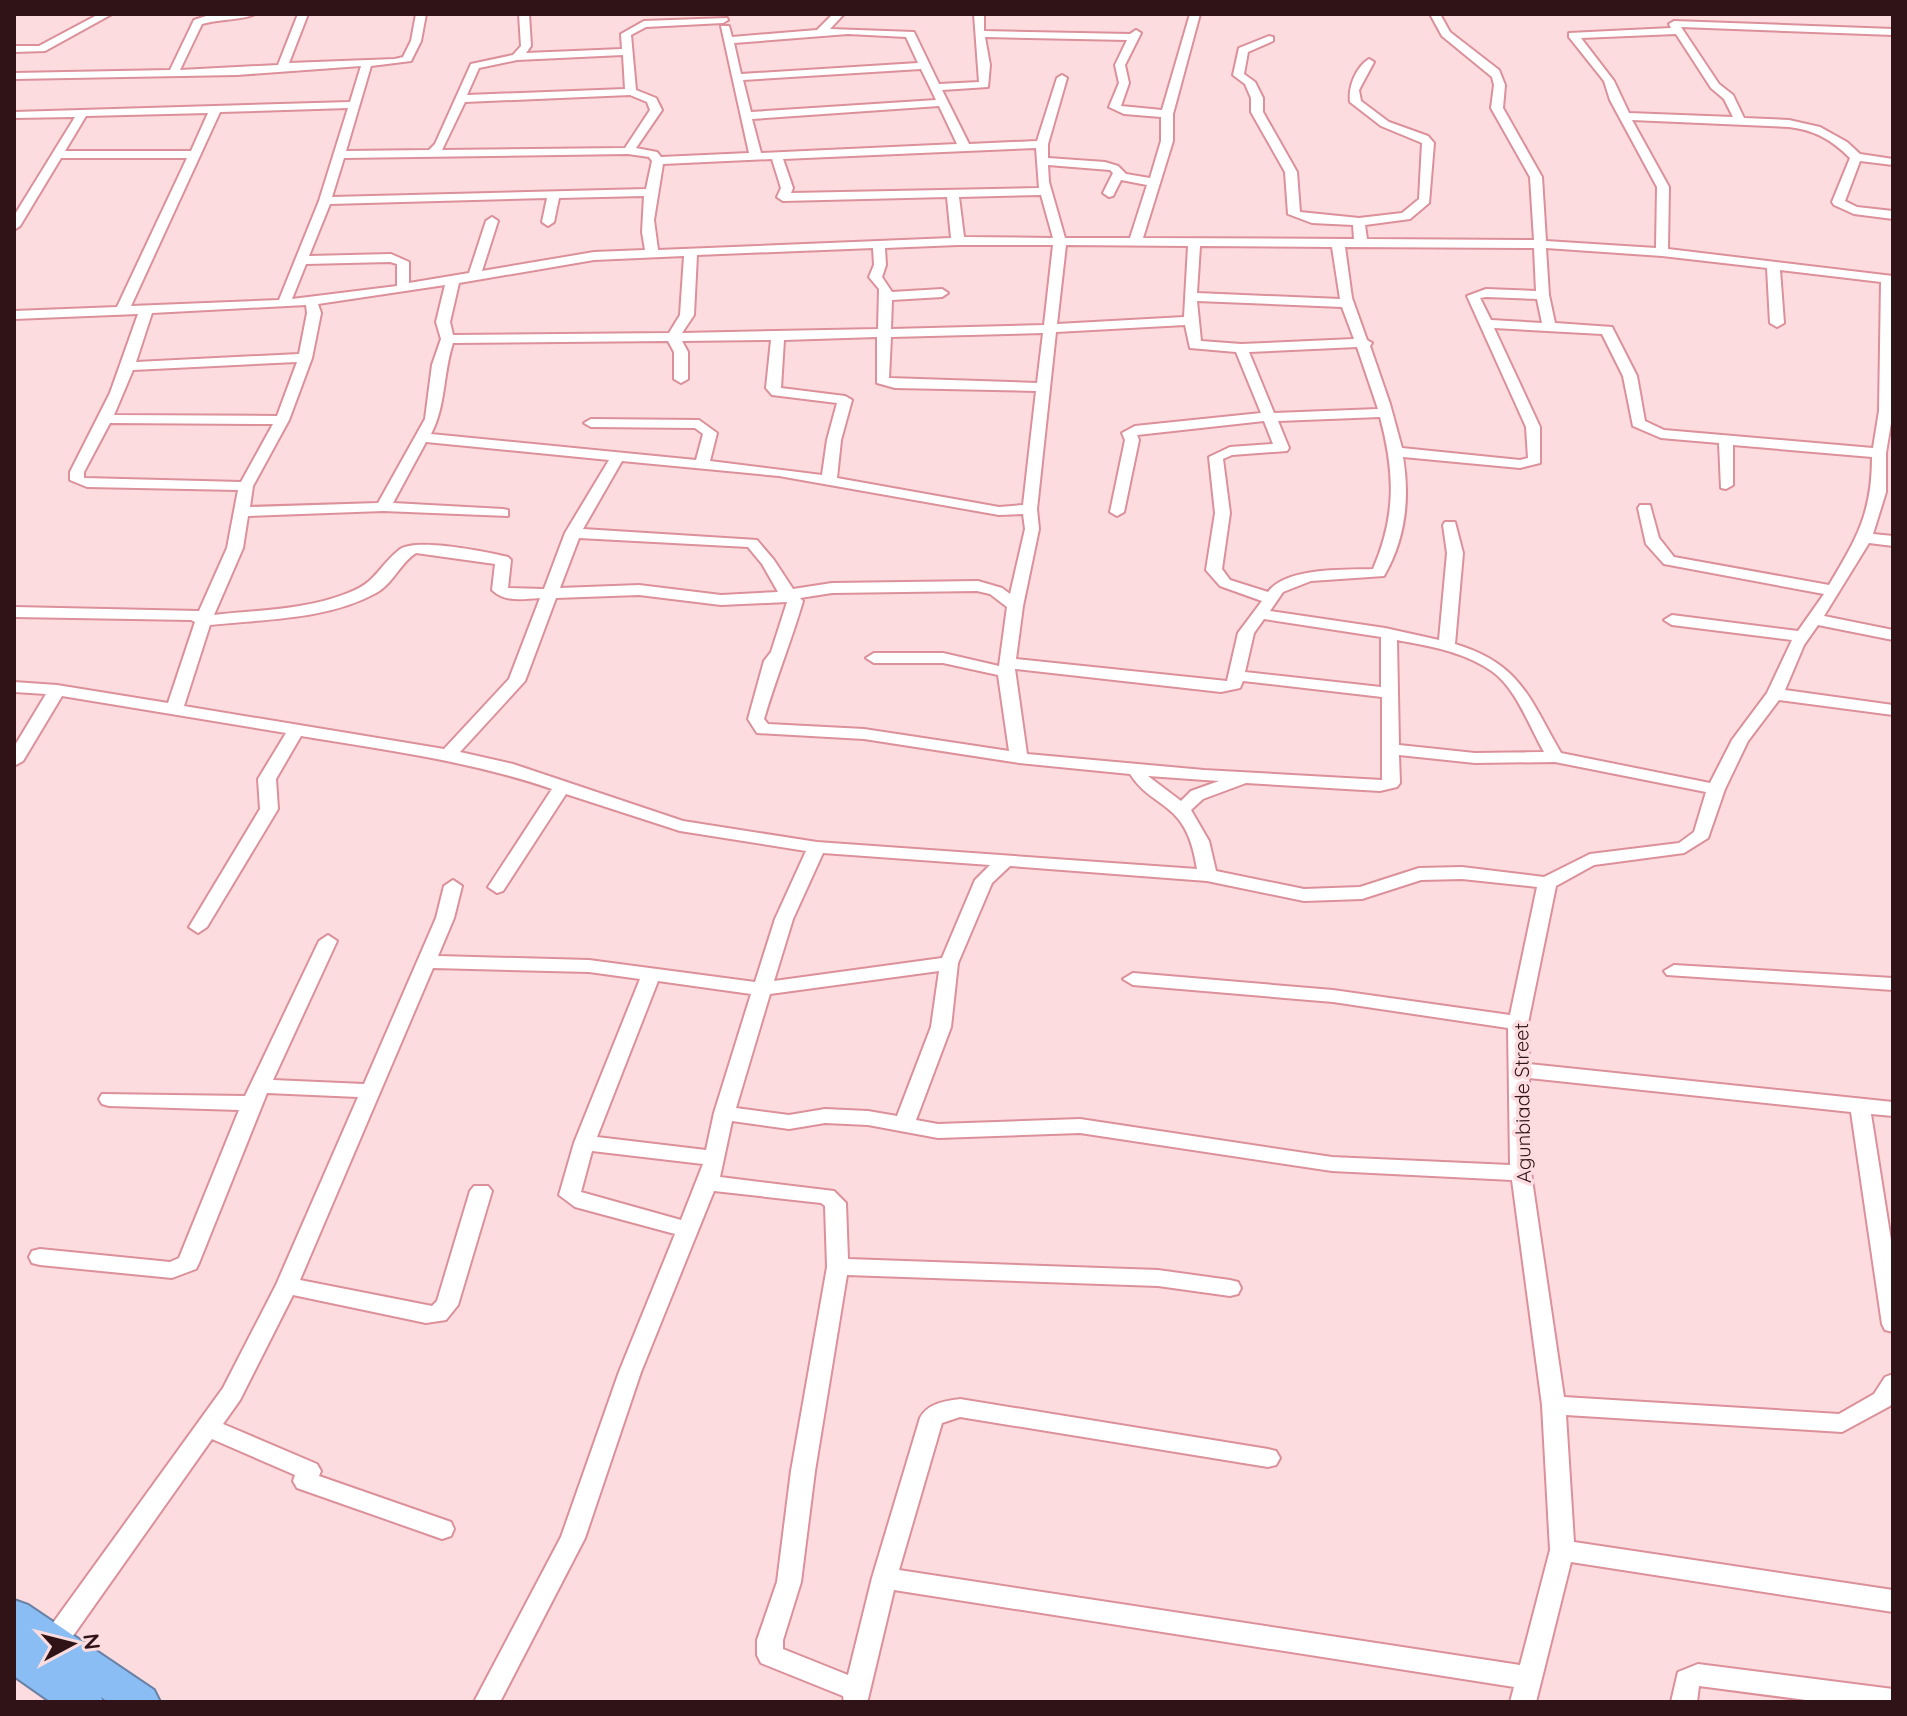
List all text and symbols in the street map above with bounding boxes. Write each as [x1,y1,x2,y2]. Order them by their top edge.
street label: Agunbiade Street [1508,1022,1536,1183]
north arrow [32,1604,112,1684]
text: N [77,1632,107,1651]

